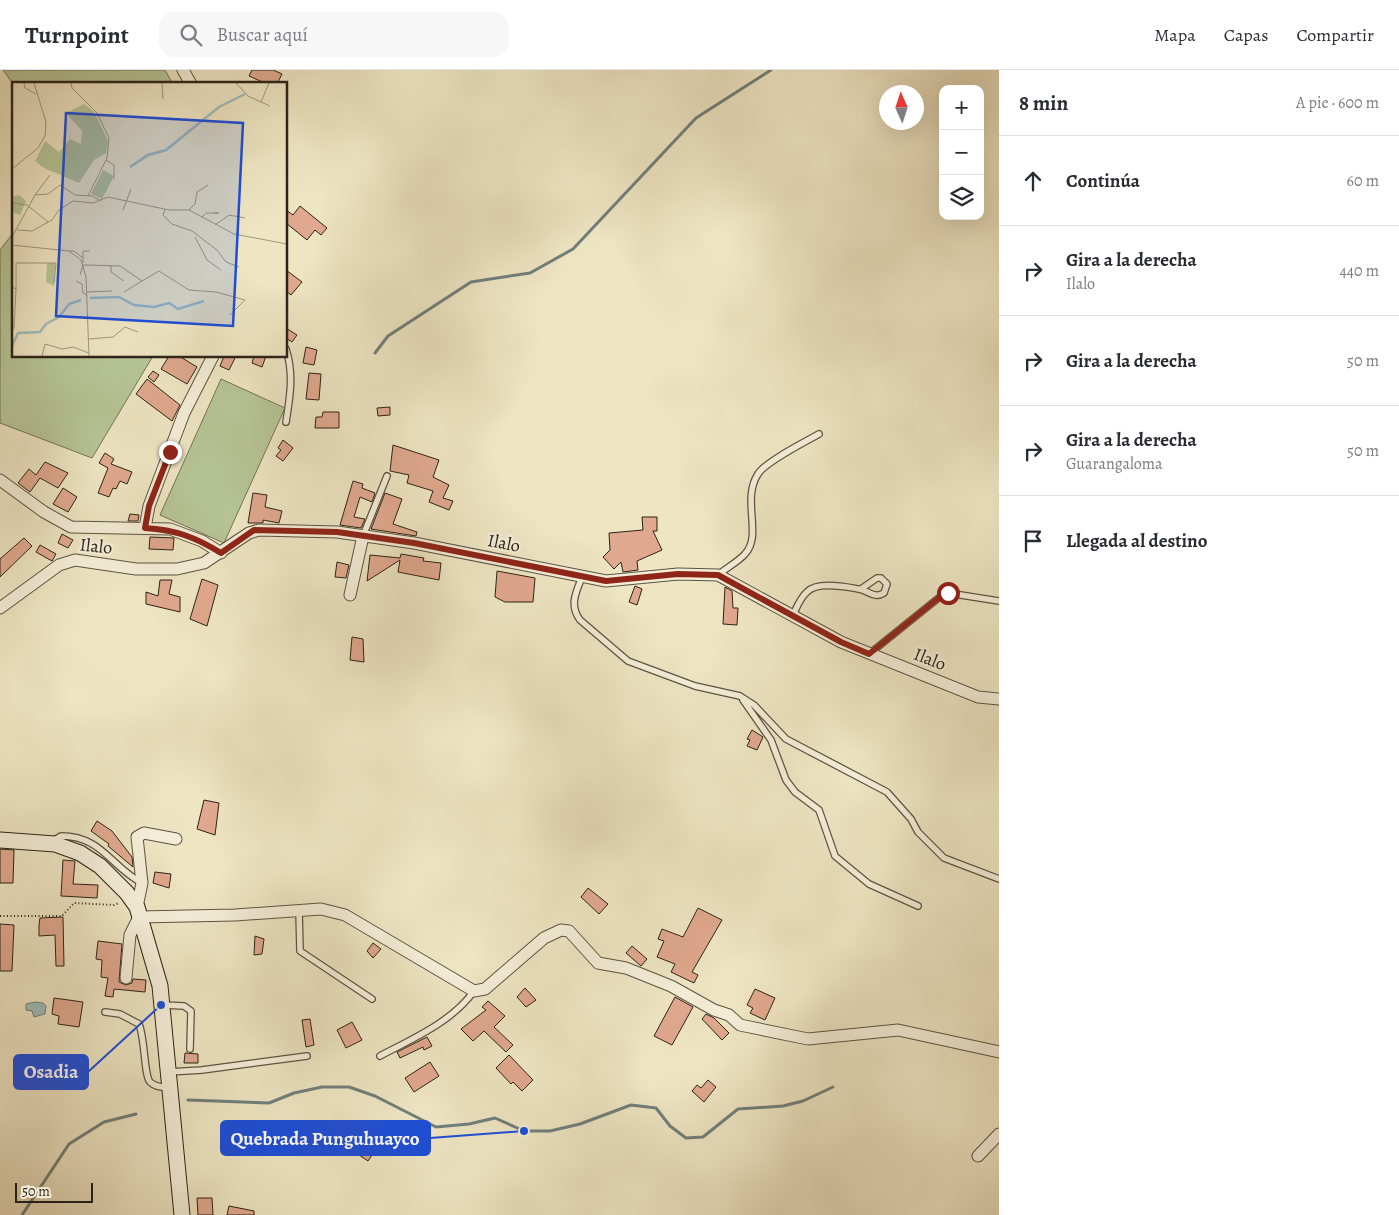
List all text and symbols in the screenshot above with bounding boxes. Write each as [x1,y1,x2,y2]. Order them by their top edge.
search box [159,12,509,57]
text: Turnpoint [25,19,129,51]
icon: search [177,21,205,49]
text: Buscar aquí [217,22,308,48]
text: Mapa [1154,23,1196,47]
text: Capas [1224,23,1268,47]
text: Compartir [1296,23,1374,47]
inset map [12,82,288,358]
north arrow [879,85,924,130]
map controls [939,85,984,220]
button: + [939,85,984,130]
text: 8 min [1019,89,1068,117]
text: A pie · 600 m [1296,92,1379,114]
button: − [939,130,984,175]
icon: ahead [1019,167,1047,195]
text: Continúa [1066,168,1140,194]
text: 60 m [1347,170,1379,192]
button: layers [939,175,984,220]
text: Gira a la derecha [1066,247,1197,273]
icon: right [1019,257,1047,285]
text: 440 m [1339,260,1379,282]
text: Ilalo [1066,273,1095,295]
icon: right [1019,347,1047,375]
text: Gira a la derecha [1066,348,1197,374]
text: 50 m [1347,350,1379,372]
text: Gira a la derecha [1066,427,1197,453]
icon: right [1019,437,1047,465]
text: 50 m [1347,440,1379,462]
route end [159,441,182,464]
text: Guarangaloma [1066,453,1163,475]
icon: arrive [1019,527,1047,555]
street label: Ilalo [486,528,522,558]
text: Llegada al destino [1066,528,1208,554]
street label: Ilalo [79,532,114,560]
route start [937,582,960,605]
street label: Ilalo [910,642,950,676]
callout: Osadia [14,1055,88,1089]
text: Osadia [24,1059,79,1085]
callout: Quebrada Punguhuayco [221,1121,430,1155]
text: Quebrada Punguhuayco [230,1126,420,1152]
scale bar [15,1180,92,1203]
text: 50 m [22,1182,50,1201]

